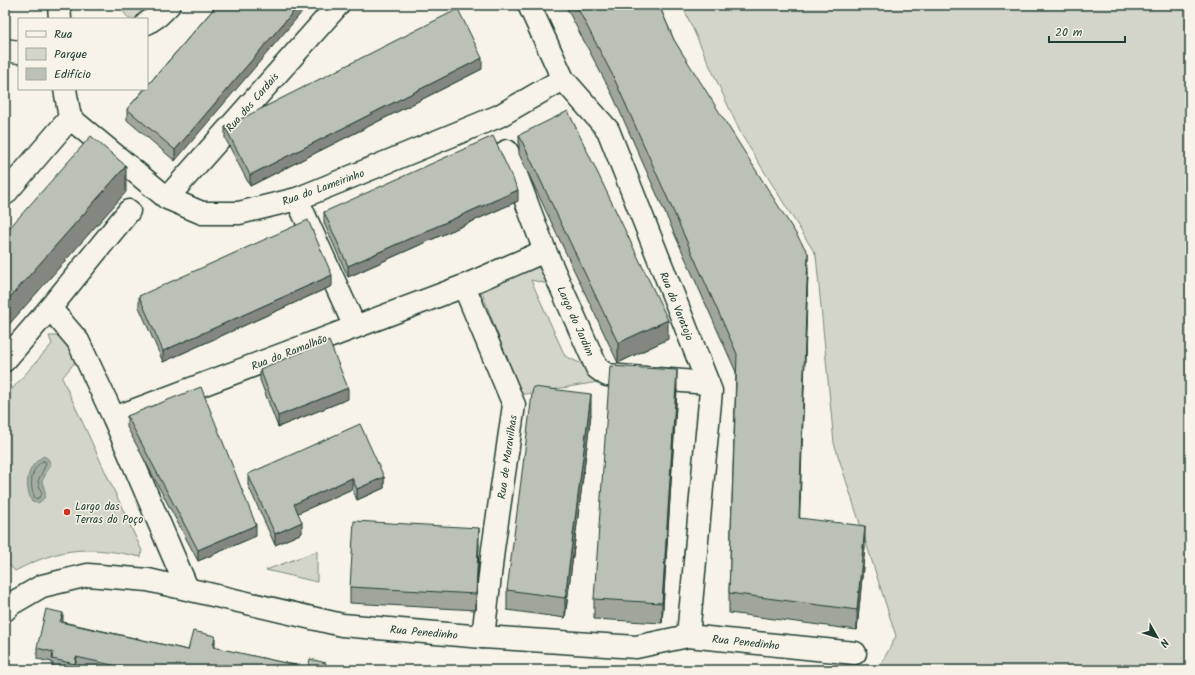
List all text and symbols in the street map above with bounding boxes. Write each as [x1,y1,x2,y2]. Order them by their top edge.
legend [18,18,148,90]
scale bar [1049,18,1125,44]
text: 20 m [1055,23,1083,42]
text: Rua [54,25,73,44]
text: Parque [54,45,88,64]
text: Edifício [54,65,91,84]
street label: Rua dos Cardais [222,69,284,137]
street label: Rua do Lameirinho [280,165,367,211]
street label: Rua do Varatojo [654,269,698,344]
street label: Largo do Jardim [552,283,599,360]
street label: Rua do Ramalhão [249,330,330,376]
street label: Rua de Maravilhas [493,414,523,500]
place label: Largo das Terras do Poço [75,498,143,529]
marker: Largo das Terras do Poço [62,507,72,517]
north arrow [1137,617,1177,657]
street label: Rua Penedinho [389,621,459,645]
street label: Rua Penedinho [711,630,781,655]
text: N [1155,634,1173,651]

